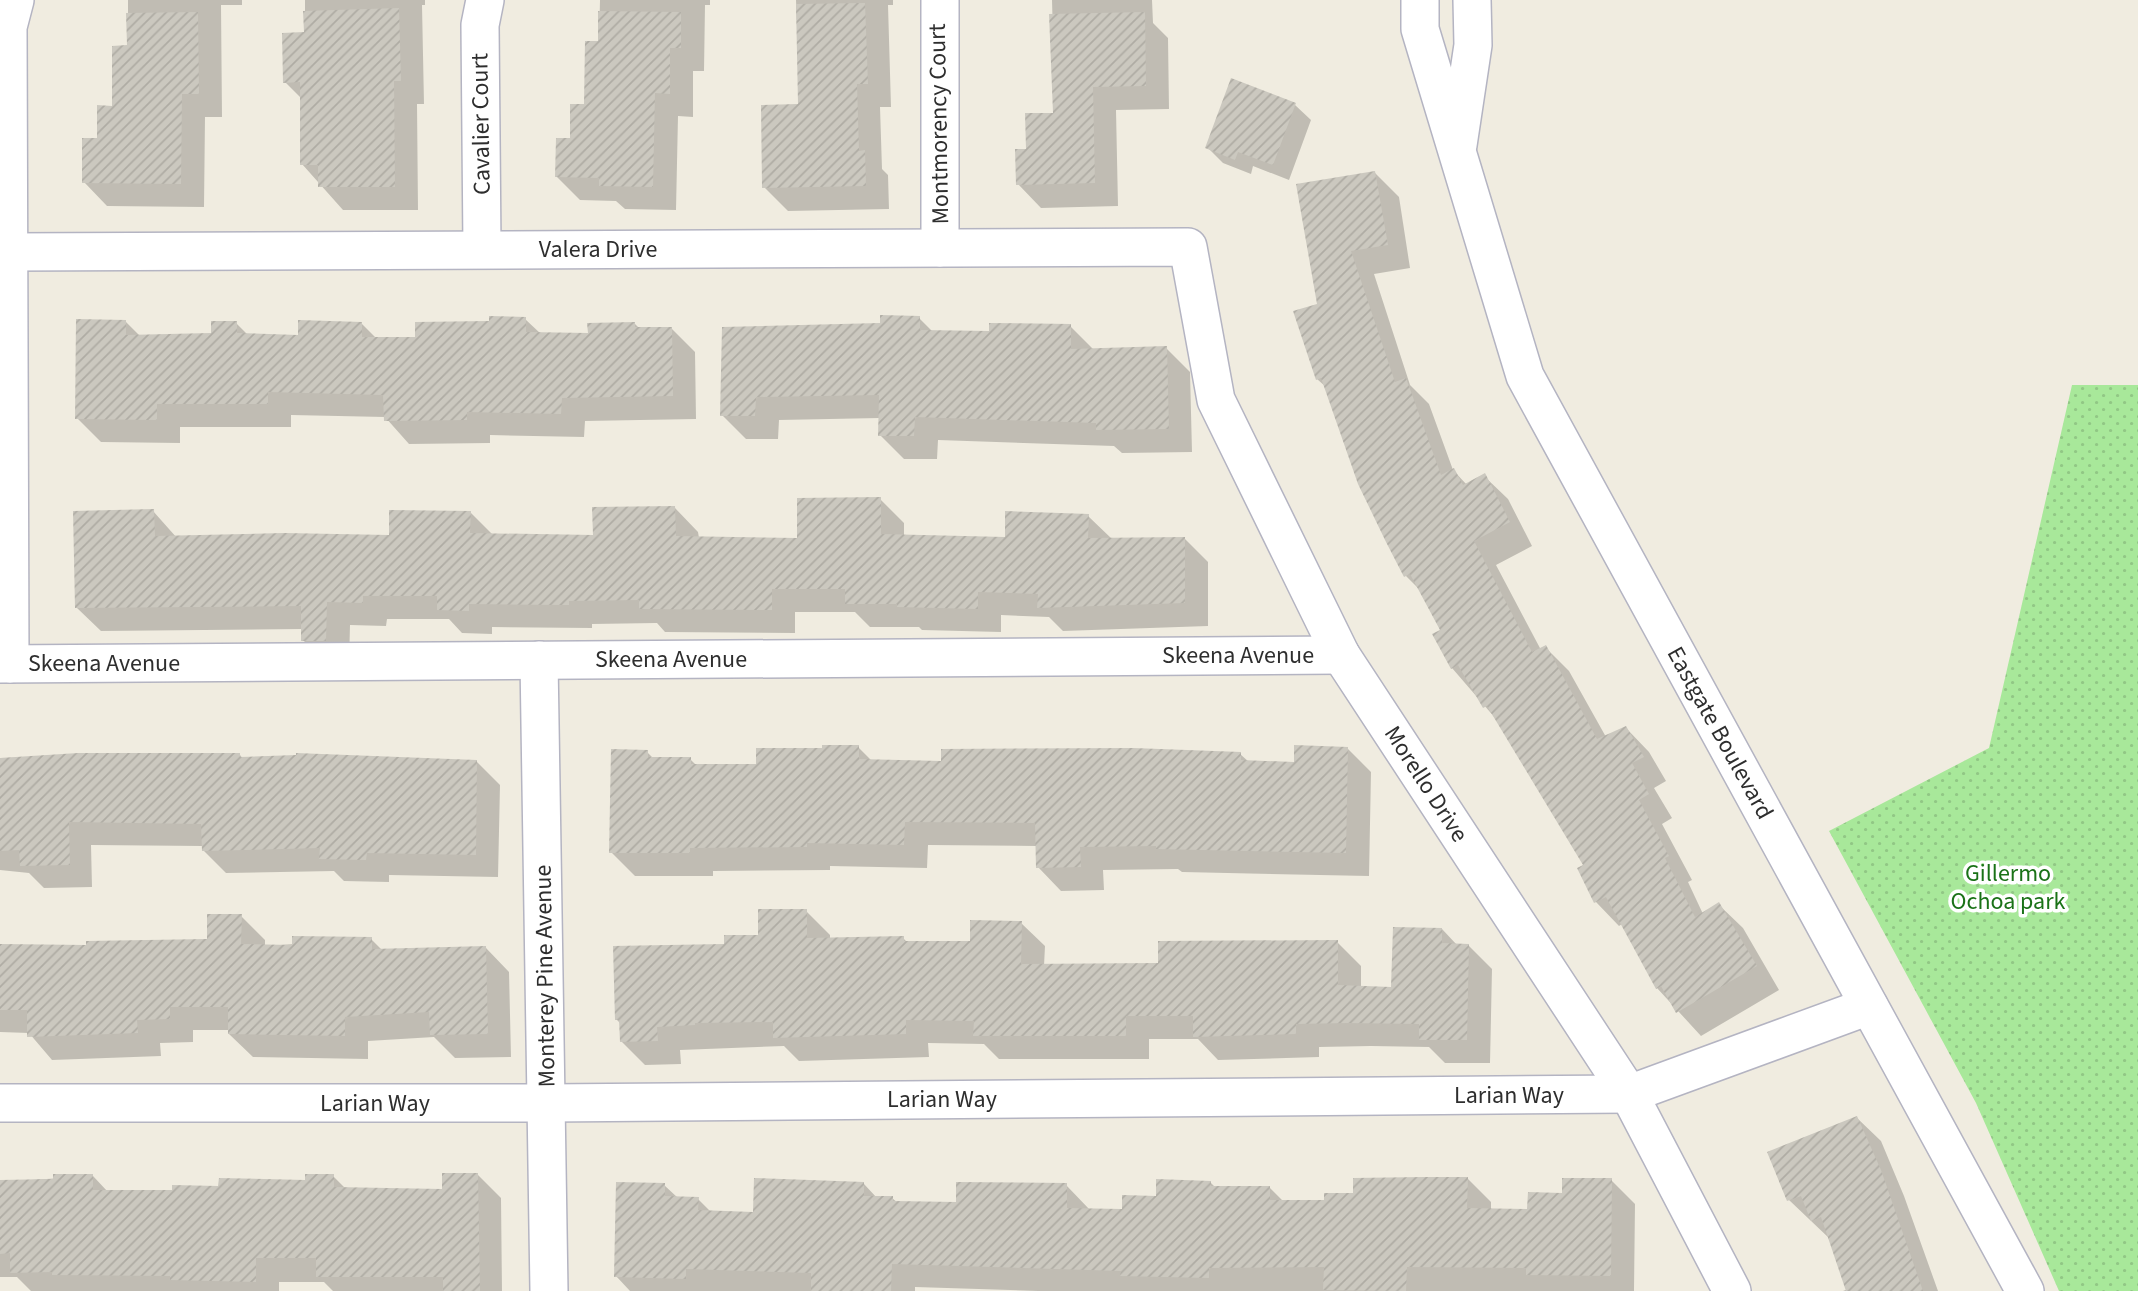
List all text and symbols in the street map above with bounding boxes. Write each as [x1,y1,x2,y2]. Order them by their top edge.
street label: Montmorency Court [920,23,958,225]
street label: Cavalier Court [462,53,500,195]
street label: Valera Drive [539,232,657,267]
street label: Skeena Avenue [1162,638,1314,673]
street label: Eastgate Boulevard [1658,640,1782,826]
street label: Skeena Avenue [595,642,747,677]
street label: Skeena Avenue [28,646,180,681]
street label: Morello Drive [1375,719,1477,849]
park label: Gillermo Ochoa park [1951,856,2066,919]
street label: Monterey Pine Avenue [526,864,564,1088]
street label: Larian Way [1454,1078,1564,1113]
street label: Larian Way [887,1082,997,1117]
street label: Larian Way [320,1086,430,1121]

